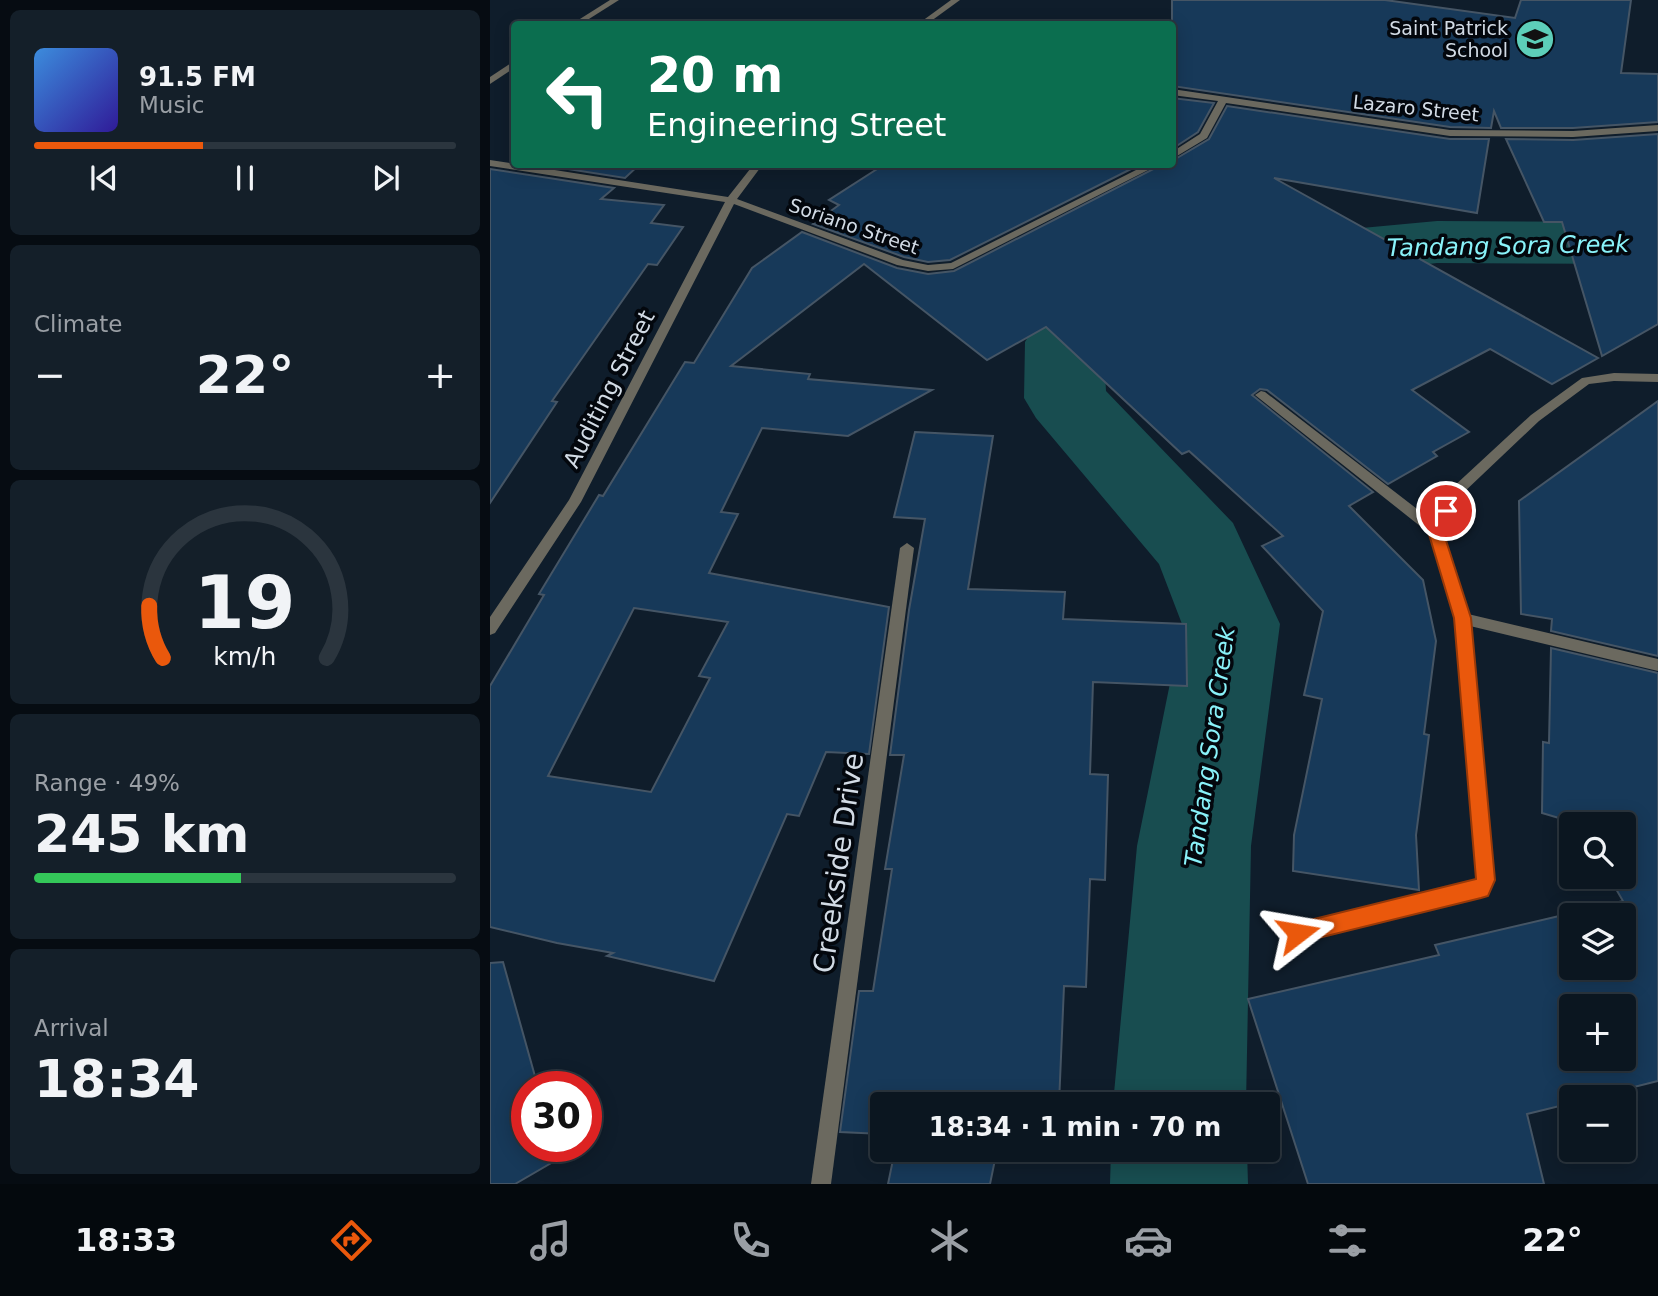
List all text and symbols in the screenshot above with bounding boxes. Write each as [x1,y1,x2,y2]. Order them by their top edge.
place label: Saint Patrick School [1389,17,1508,61]
school or university icon: Saint Patrick School [1514,18,1556,60]
text: 20 m [647,47,783,104]
icon: left [532,49,623,140]
text: 91.5 FM [139,62,256,92]
street label: Lazaro Street [1352,90,1480,126]
text: Music [139,92,204,118]
text: Engineering Street [647,106,946,144]
icon: previous [85,159,123,197]
icon: pause [226,159,264,197]
icon: next [367,159,405,197]
street label: Soriano Street [786,193,922,259]
water label: Tandang Sora Creek [1387,230,1630,262]
street label: Auditing Street [558,306,660,472]
text: Climate [34,311,123,337]
text: 22° [196,345,294,405]
text: − [34,353,66,397]
text: + [424,353,456,397]
pin [1416,481,1476,541]
icon: arrive [1427,492,1465,530]
text: 19 [194,560,296,645]
water label: Tandang Sora Creek [1179,624,1241,869]
text: km/h [213,642,277,671]
street label: Creekside Drive [807,751,870,975]
text: Range · 49% [34,770,180,796]
text: 245 km [34,804,249,864]
map controls [1559,812,1636,1162]
button: search [1559,812,1636,889]
position arrow [1261,896,1335,970]
button: layers [1559,903,1636,980]
button: + [1559,994,1636,1071]
text: Arrival [34,1015,109,1041]
text: 18:34 [34,1049,200,1109]
speed limit sign: 30 [511,1071,602,1162]
button: − [1559,1085,1636,1162]
text: 18:34 · 1 min · 70 m [929,1112,1221,1142]
icon: directions [327,1216,376,1265]
icon: music [526,1216,575,1265]
icon: phone [726,1216,775,1265]
icon: climate [925,1216,974,1265]
icon: car [1124,1216,1173,1265]
icon: filters [1323,1216,1372,1265]
text: 18:33 [75,1221,177,1259]
text: 22° [1522,1221,1583,1259]

